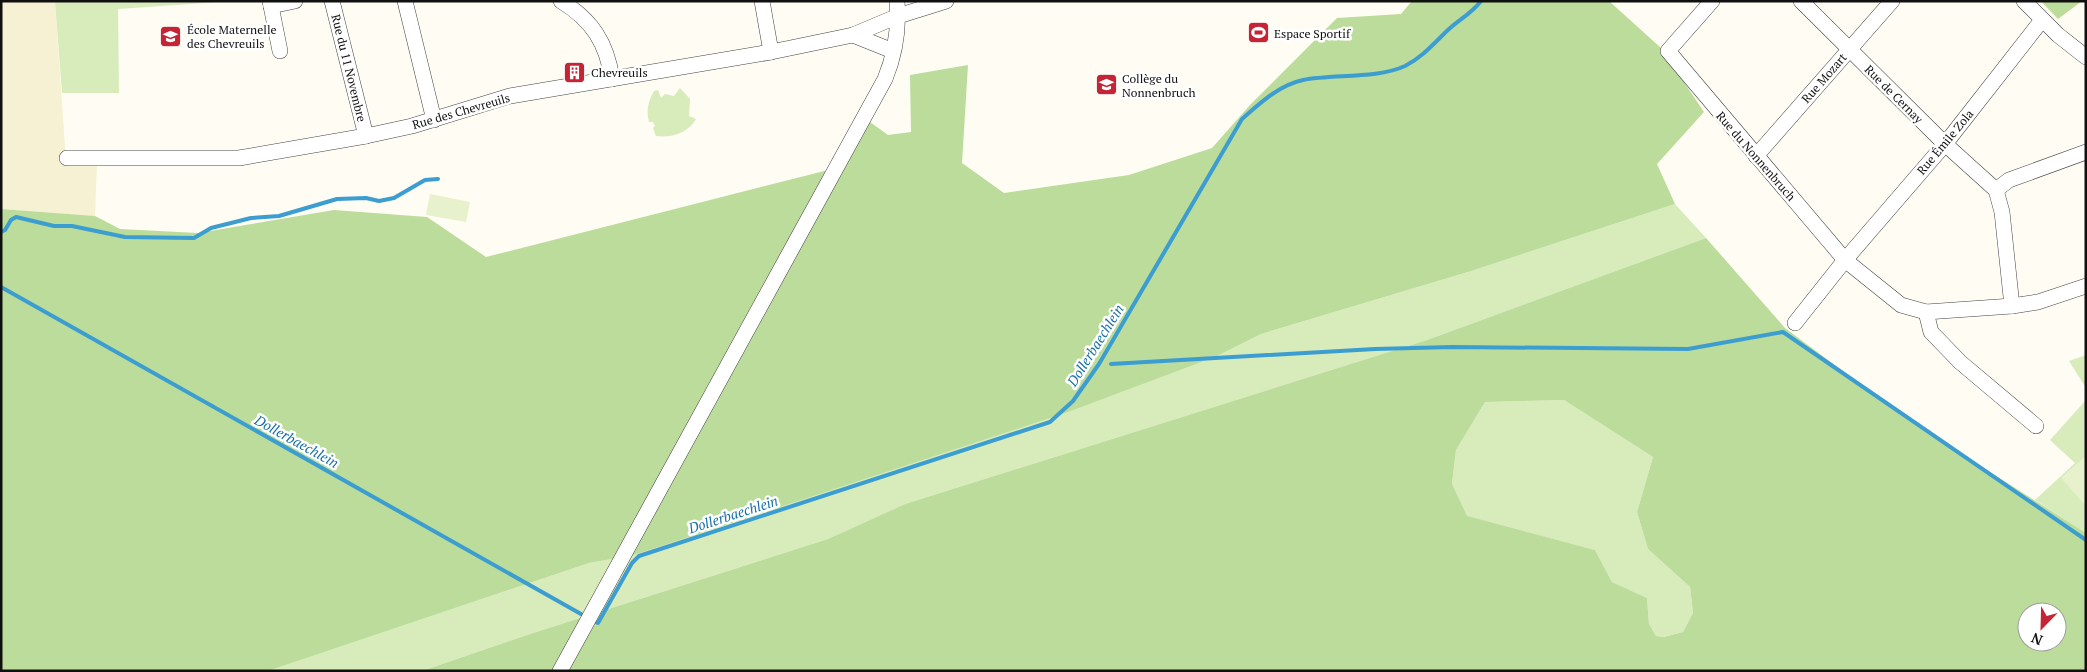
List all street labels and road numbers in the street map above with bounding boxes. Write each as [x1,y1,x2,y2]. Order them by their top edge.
street label: Rue du 11 Novembre [328,13,370,123]
street label: Rue Mozart [1798,50,1850,106]
street label: Rue de Cernay [1862,62,1927,127]
street label: Rue des Chevreuils [410,90,512,132]
street label: Rue Émile Zola [1913,106,1977,178]
street label: Rue du Nonnenbruch [1713,108,1799,204]

